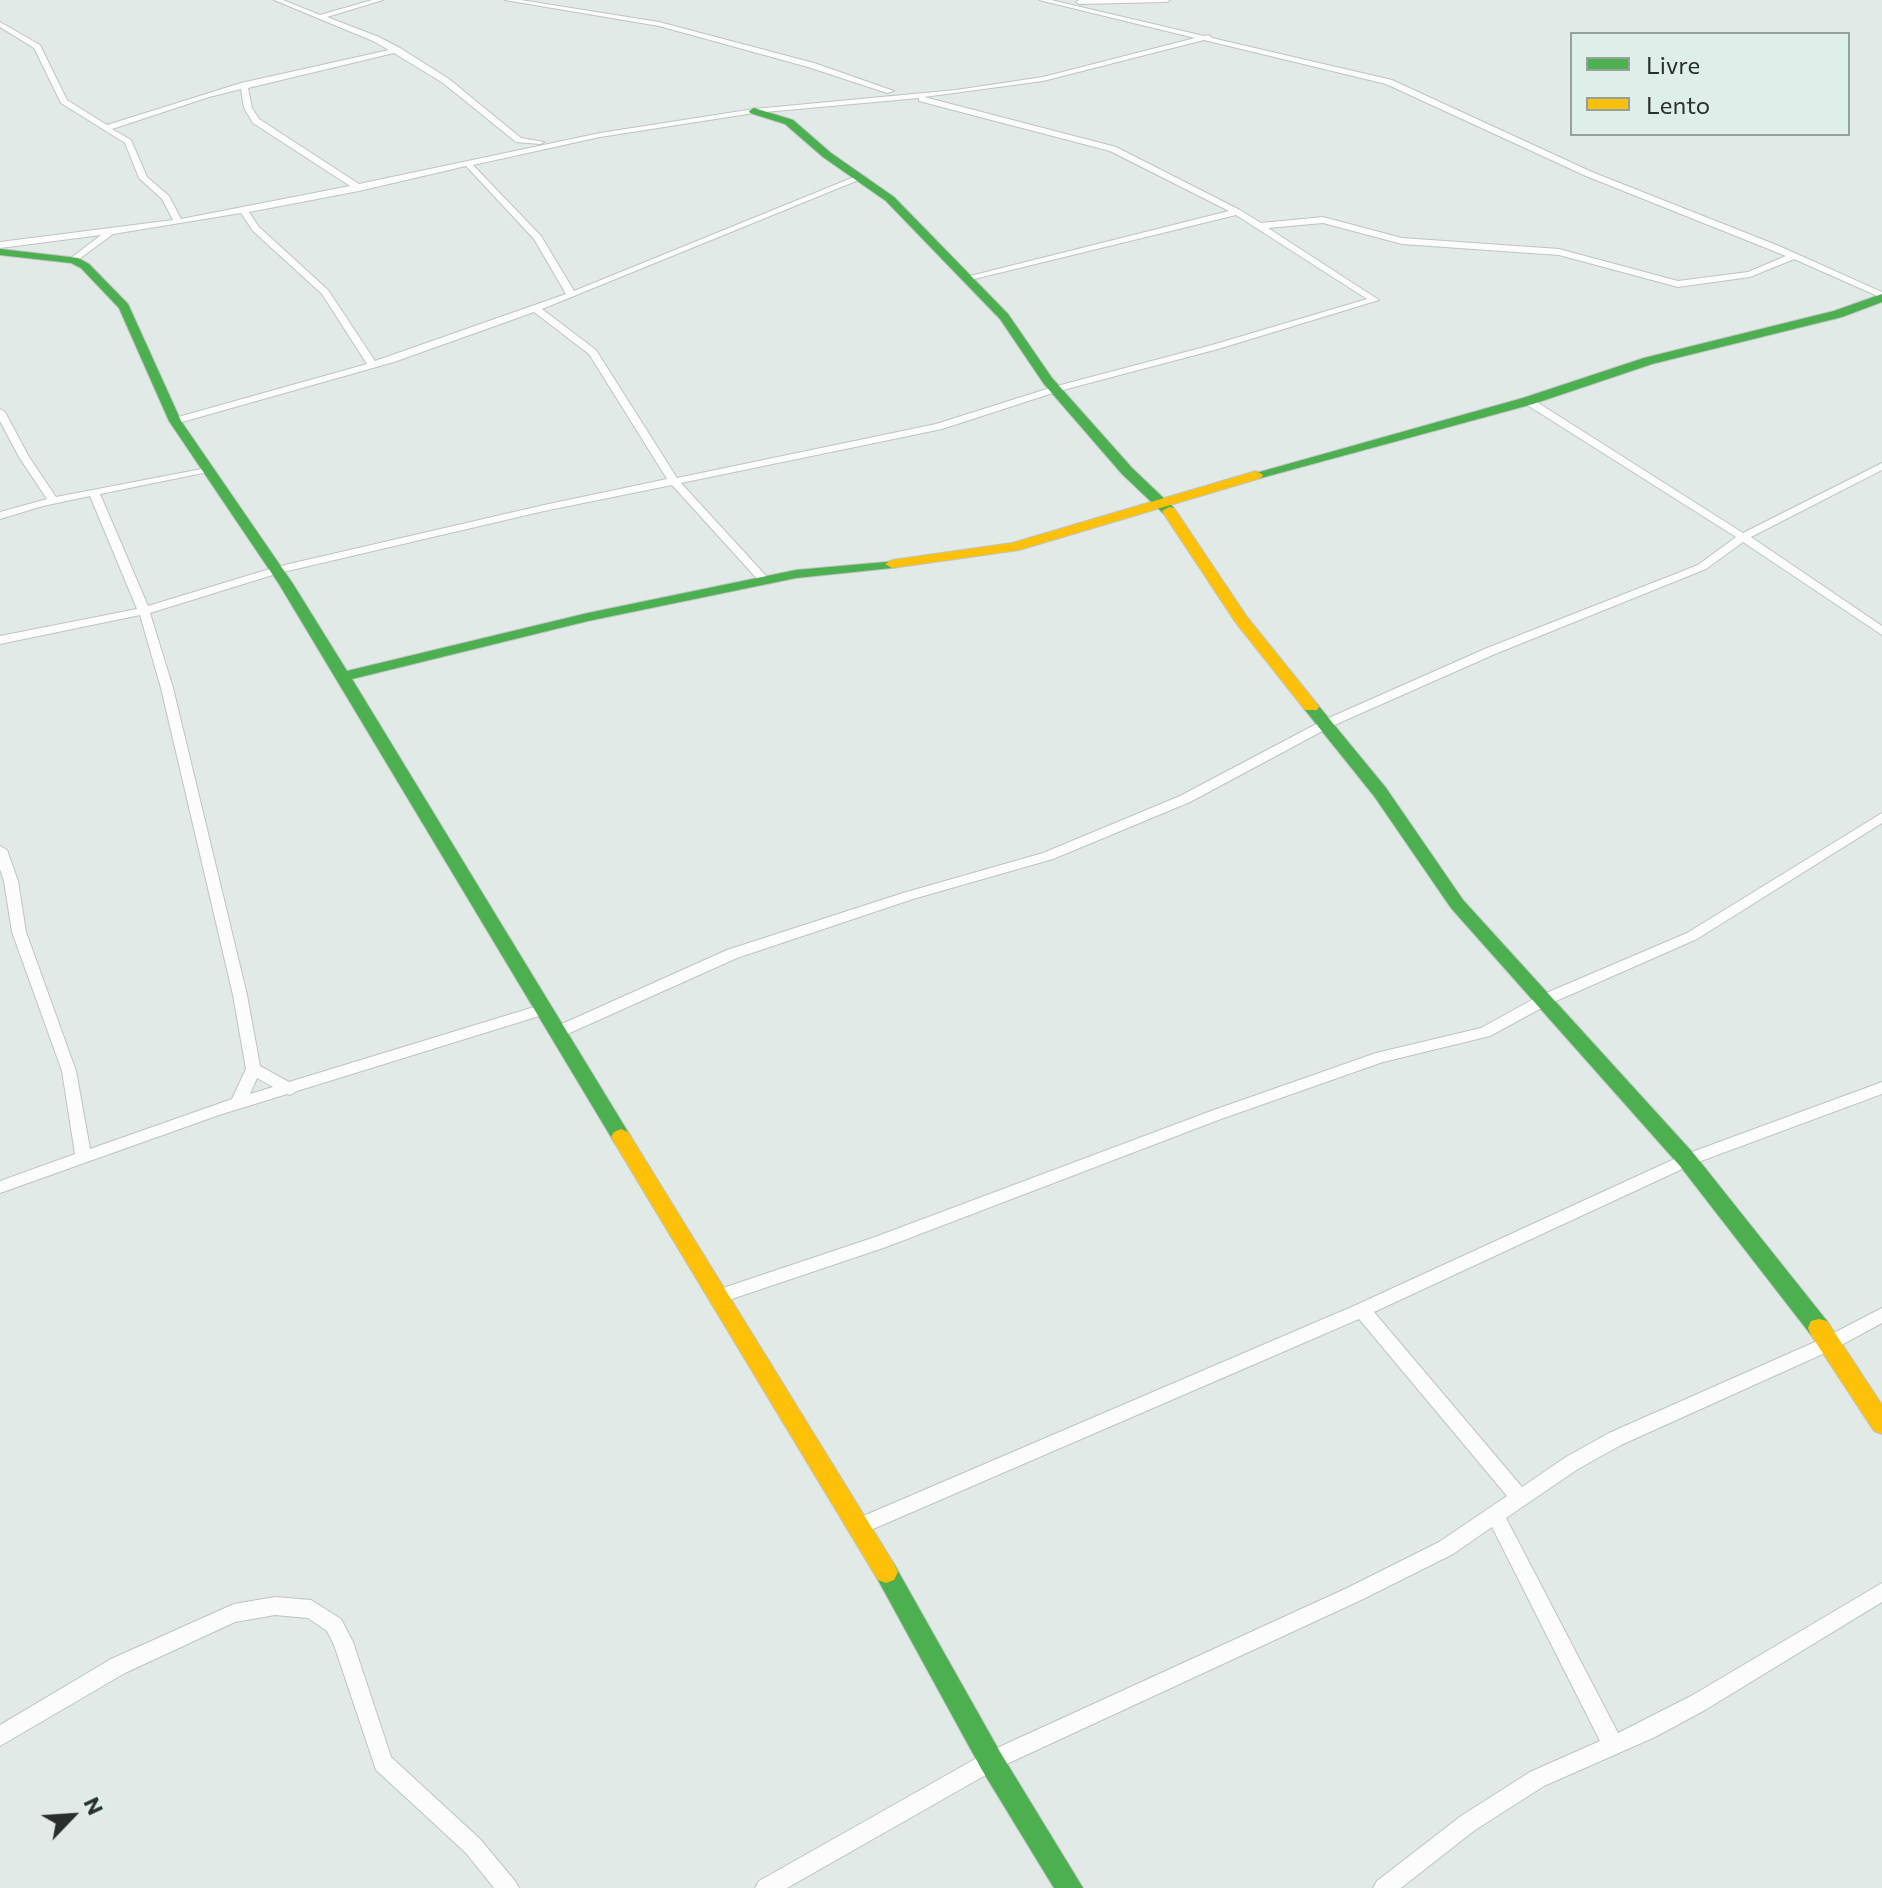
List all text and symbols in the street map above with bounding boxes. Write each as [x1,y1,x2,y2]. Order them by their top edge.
legend [1570,32,1850,136]
text: Livre [1646,50,1700,79]
text: Lento [1646,90,1710,119]
north arrow [32,1776,112,1856]
text: N [78,1792,110,1819]

